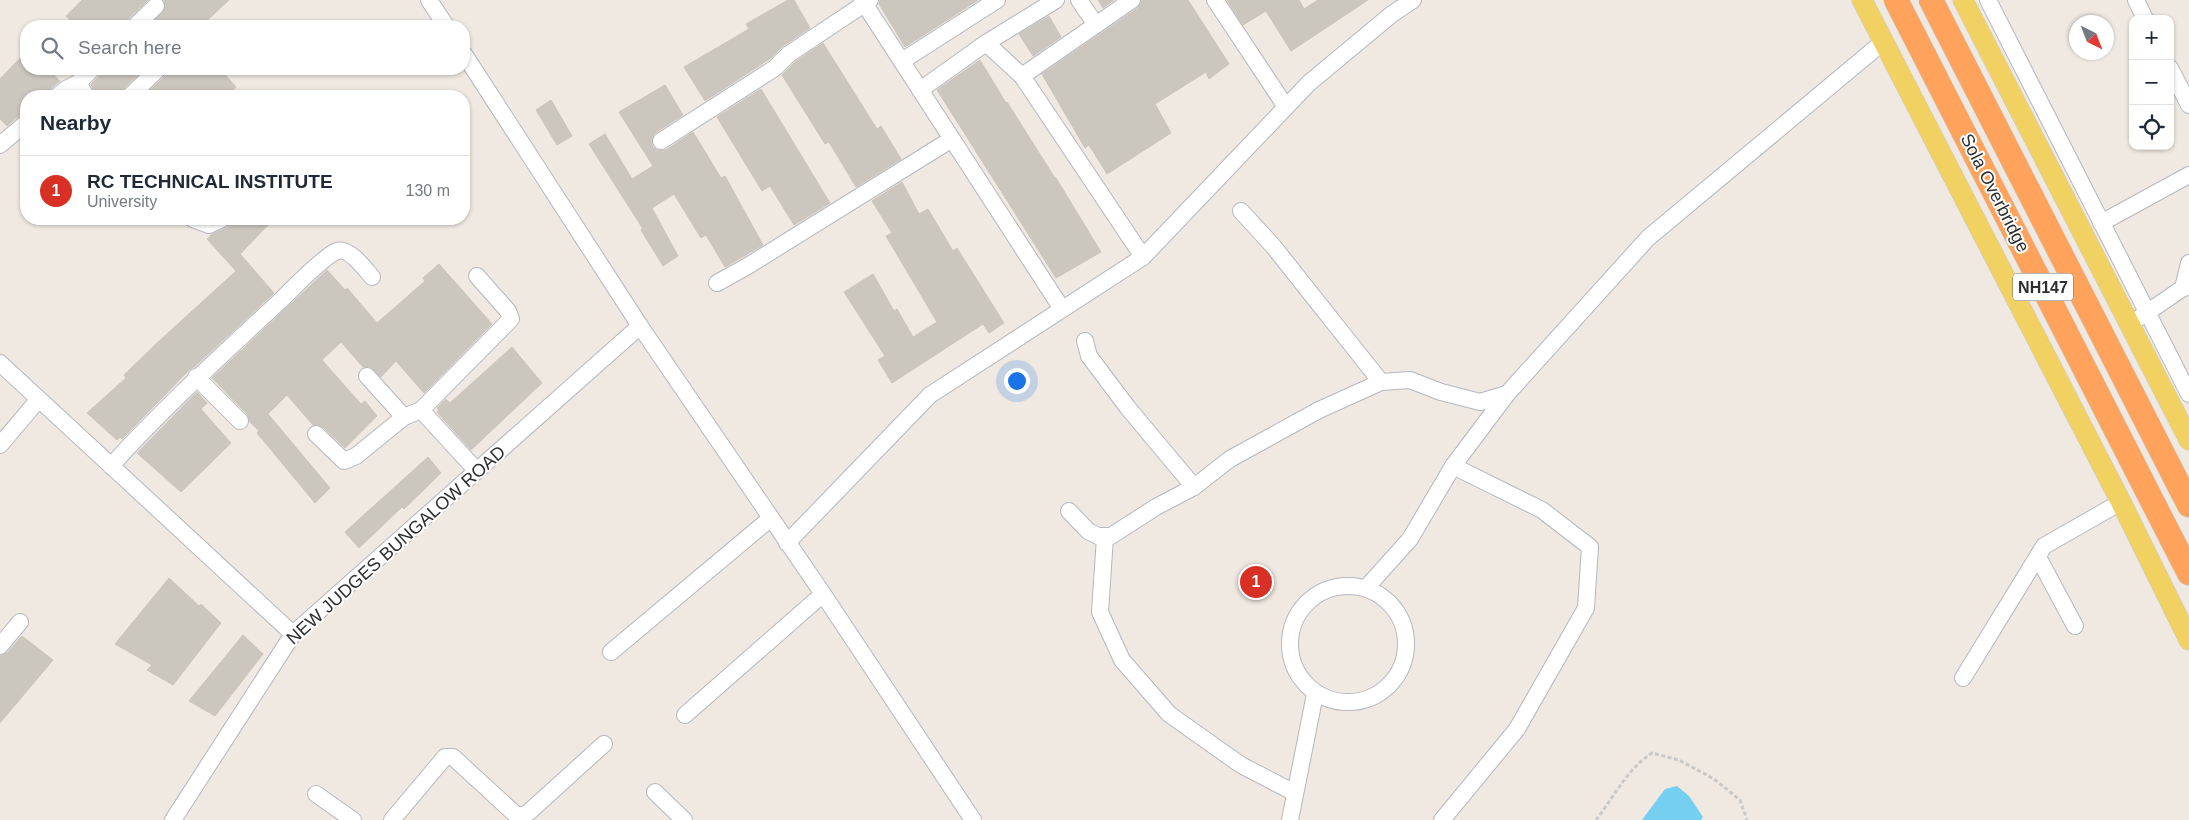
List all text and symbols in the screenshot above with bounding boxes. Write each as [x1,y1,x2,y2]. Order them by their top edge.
north arrow [2069,15,2114,60]
map controls [2129,15,2174,150]
button: + [2129,15,2174,60]
search box [20,20,470,75]
icon: search [38,34,66,62]
text: Search here [78,37,182,58]
button: − [2129,60,2174,105]
button: locate [2129,105,2174,150]
text: Nearby [40,111,111,134]
street label: Sola Overbridge [1957,131,2033,255]
text: RC TECHNICAL INSTITUTE [87,171,333,192]
text: 1 [52,182,60,199]
text: 130 m [406,182,450,199]
text: University [87,193,157,210]
road number: NH147 [2013,274,2073,300]
your location [1004,368,1030,394]
street label: NEW JUDGES BUNGALOW ROAD [283,442,509,648]
pin: 1 [1240,563,1272,601]

